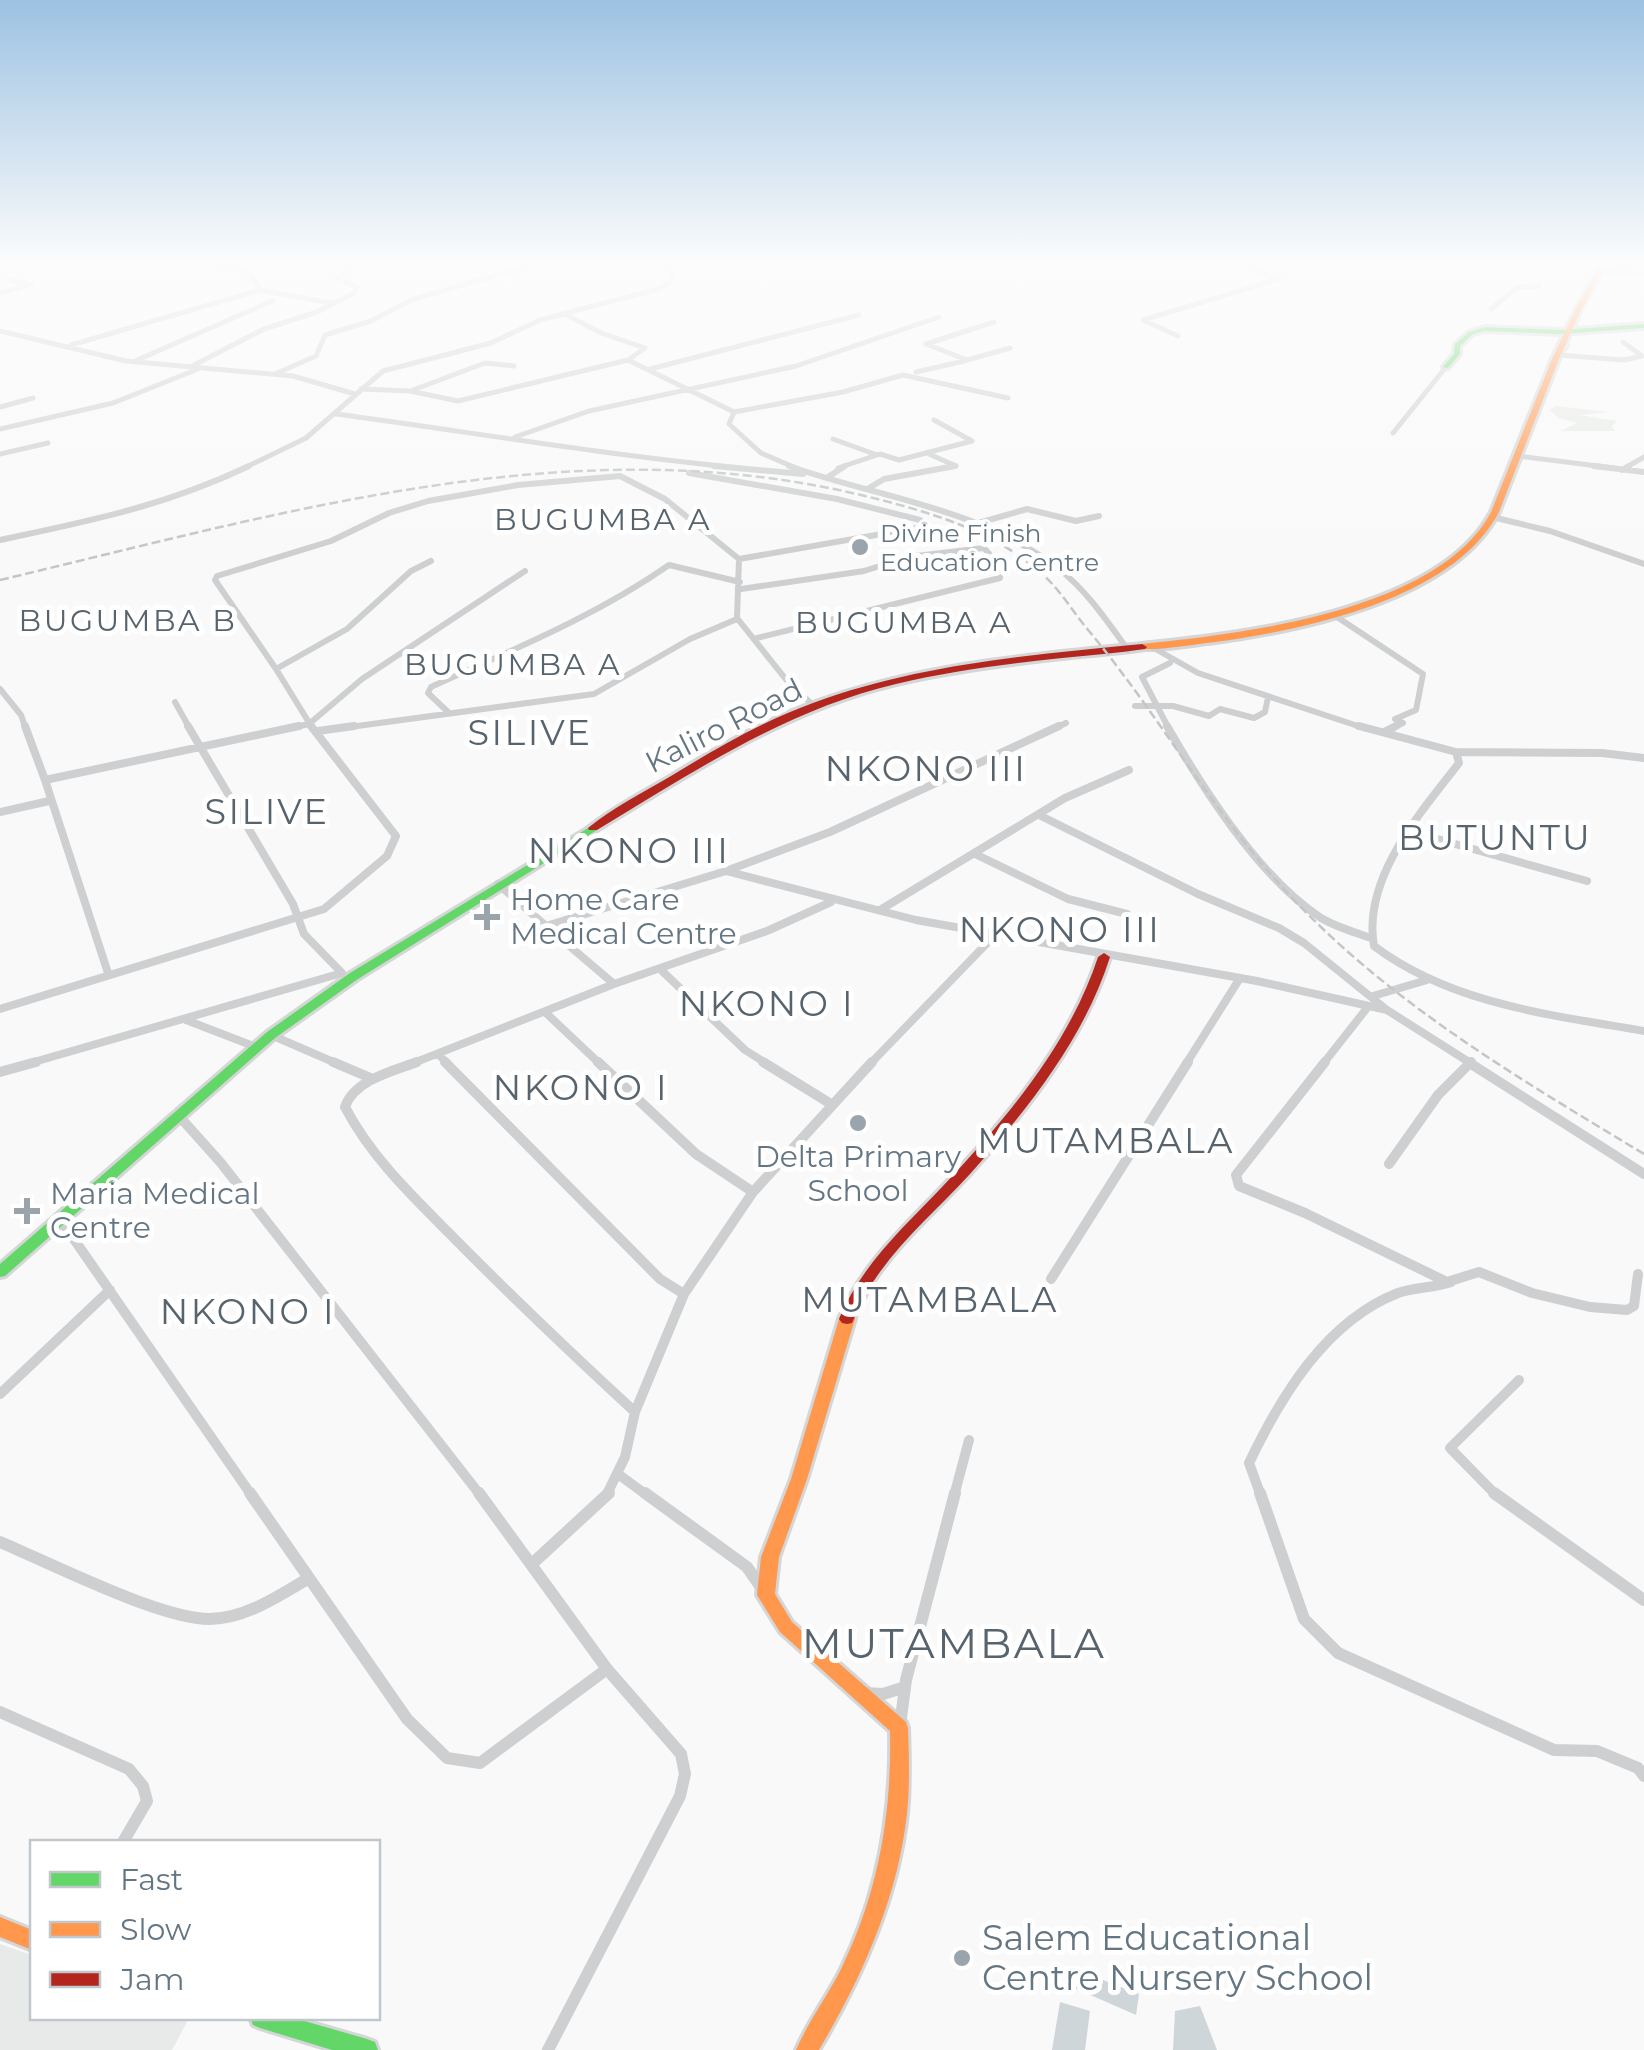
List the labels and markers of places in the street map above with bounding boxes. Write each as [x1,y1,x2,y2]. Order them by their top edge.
place label: Divine Finish Education Centre [880,518,1099,577]
marker: Divine Finish Education Centre [849,536,871,558]
place label: Home Care Medical Centre [510,881,737,952]
marker: Home Care Medical Centre [474,904,500,930]
marker: Delta Primary School [847,1112,869,1134]
place label: Delta Primary School [755,1138,962,1209]
place label: Maria Medical Centre [50,1175,260,1246]
marker: Maria Medical Centre [14,1198,40,1224]
place label: Salem Educational Centre Nursery School [982,1916,1373,1999]
marker: Salem Educational Centre Nursery School [951,1947,973,1969]

